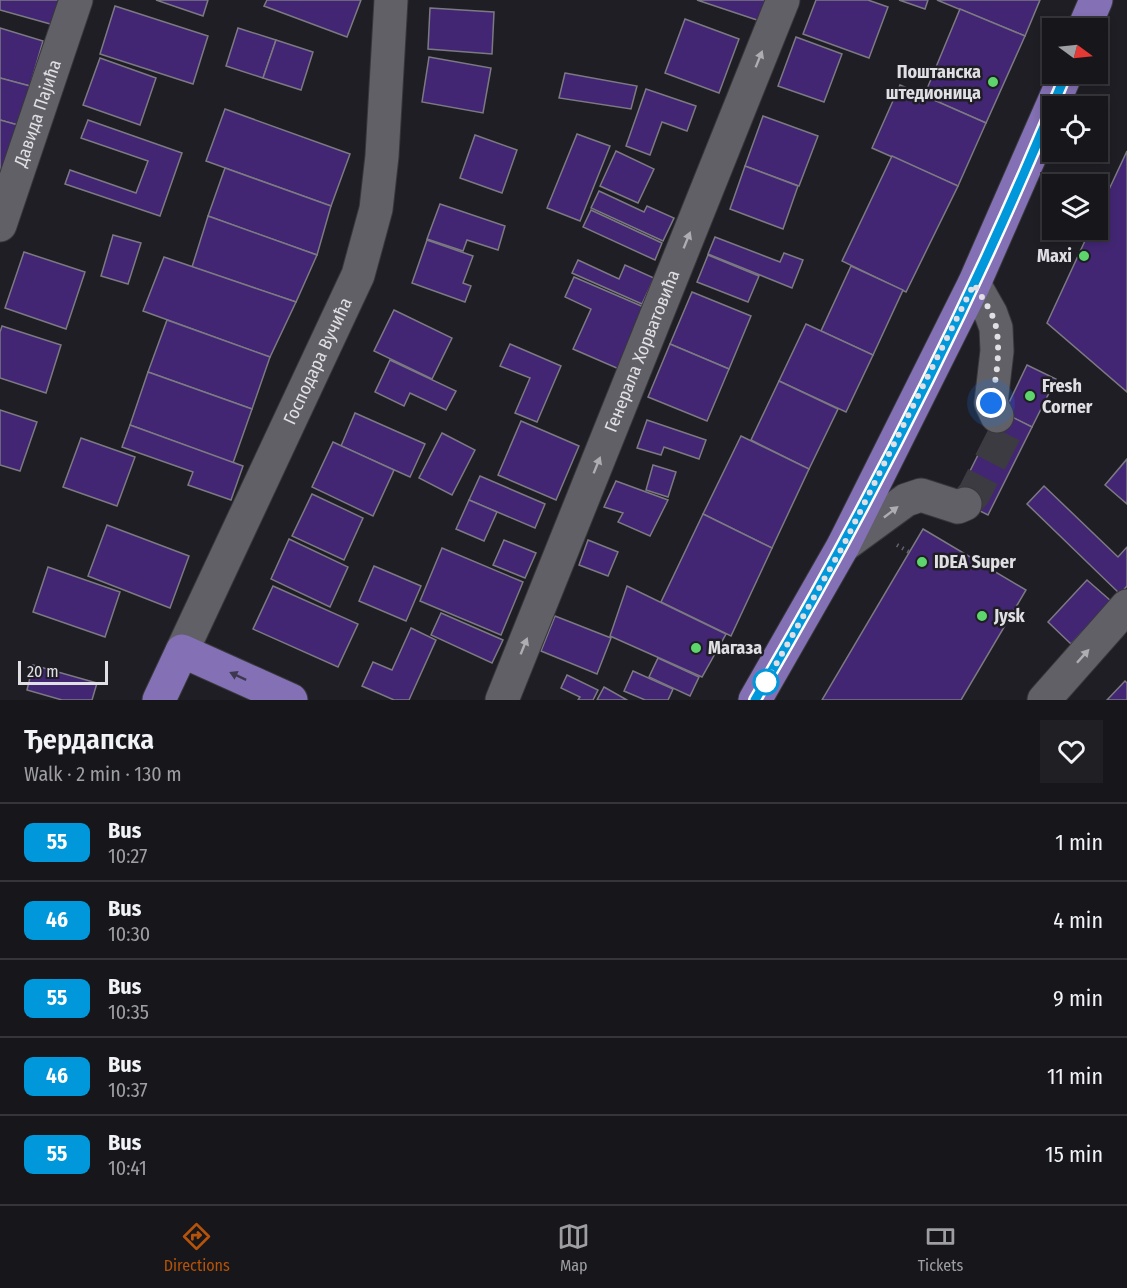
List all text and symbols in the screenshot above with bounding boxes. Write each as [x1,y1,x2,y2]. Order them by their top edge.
north arrow [1042,18,1108,84]
map controls [1042,18,1108,240]
one-way arrow [754,49,764,67]
street label: Давида Пајића [9,57,66,171]
place label: Поштанска штедионица [886,61,981,104]
marker: Поштанска штедионица [986,75,1000,89]
button: locate [1042,96,1108,162]
button: layers [1042,174,1108,240]
one-way arrow [683,231,692,249]
place label: Maxi [1037,245,1072,267]
marker: Maxi [1077,249,1091,263]
street label: Генерала Хорватовића [600,267,685,435]
street label: Господара Вучића [278,294,357,428]
place label: Fresh Corner [1042,375,1093,418]
your location [976,388,1006,418]
marker: Fresh Corner [1023,389,1037,403]
one-way arrow [593,456,602,474]
one-way arrow [883,506,898,518]
place label: IDEA Super [934,551,1016,573]
marker: IDEA Super [915,555,929,569]
place label: Jysk [993,605,1026,627]
marker: Jysk [975,609,989,623]
one-way arrow [519,636,529,654]
place label: Магаза [708,637,762,659]
marker: Магаза [689,641,703,655]
one-way arrow [1076,649,1089,664]
scale bar [18,658,108,686]
text: 20 m [27,662,58,681]
unlabelled marker [753,669,779,695]
one-way arrow [229,671,246,680]
button: heart [1040,720,1103,783]
text: Ђердапска [24,723,154,756]
text: Walk · 2 min · 130 m [24,762,182,786]
text: Bus [108,817,141,844]
text: 55 [47,829,67,855]
text: 1 min [1055,829,1103,856]
text: 10:27 [108,844,147,868]
text: Bus [108,895,141,922]
text: 46 [46,907,68,933]
text: 4 min [1053,907,1103,934]
text: 10:30 [108,922,150,946]
text: Bus [108,973,141,1000]
text: 55 [47,985,67,1011]
text: 9 min [1053,985,1103,1012]
text: 10:35 [108,1000,149,1024]
text: Bus [108,1051,141,1078]
text: 46 [46,1063,68,1089]
text: 11 min [1047,1063,1103,1090]
text: 10:37 [108,1078,148,1102]
text: Bus [108,1129,141,1156]
text: 55 [47,1141,67,1167]
text: 15 min [1045,1141,1103,1168]
text: 10:41 [108,1156,147,1180]
tab: Directions [164,1220,230,1275]
tab: Map [557,1220,590,1275]
tab: Tickets [918,1220,963,1275]

